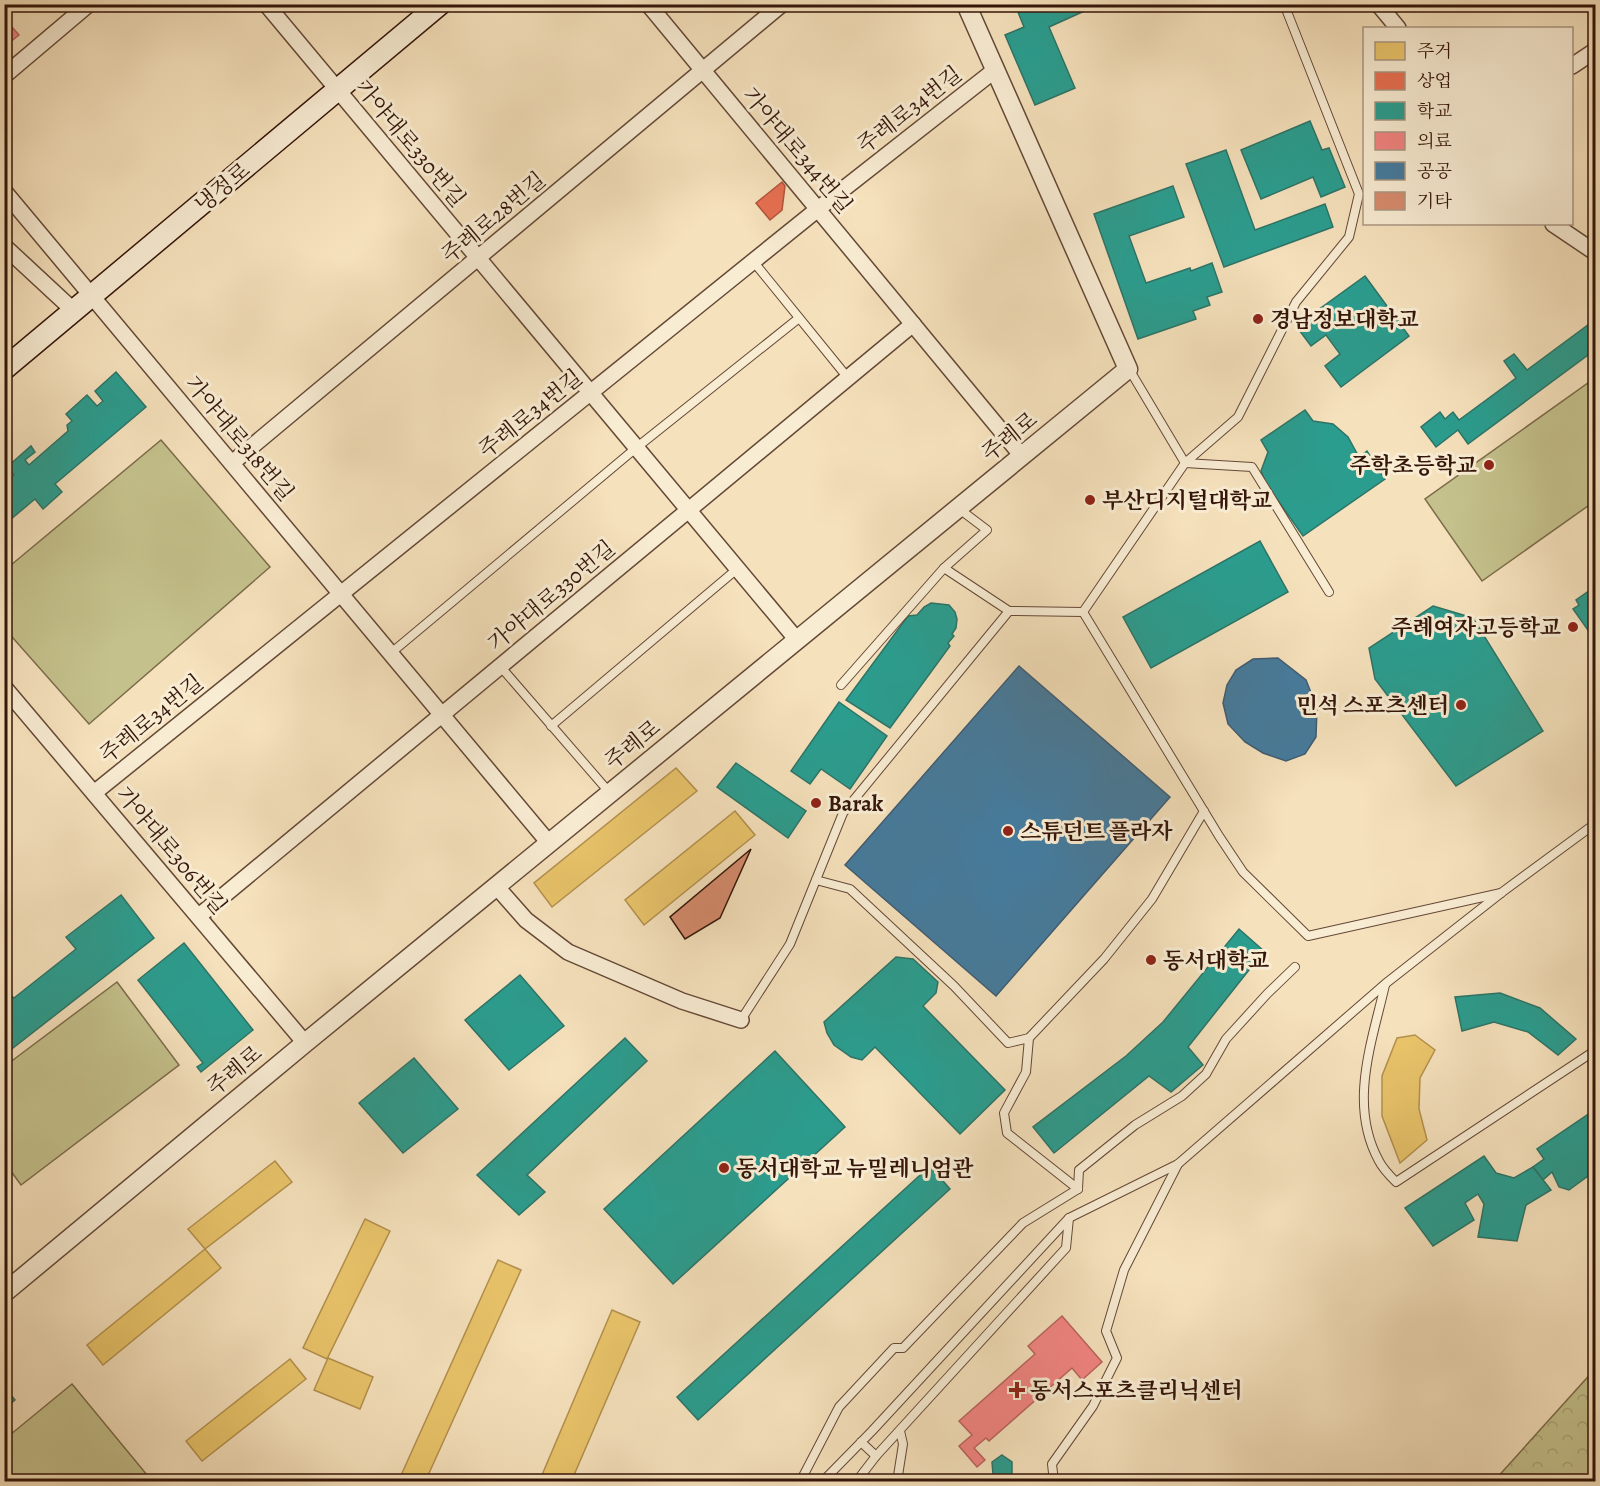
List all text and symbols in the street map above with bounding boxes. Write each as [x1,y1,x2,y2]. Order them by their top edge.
legend [1363,27,1573,225]
text: 주거 [1417,39,1452,63]
street label: 주례로34번길 [851,59,968,160]
text: 상업 [1417,69,1452,93]
street label: 가야대로330번길 [348,74,472,214]
street label: 가야대로344번길 [735,81,859,220]
text: 학교 [1417,99,1452,123]
text: 의료 [1417,129,1452,153]
street label: 냉정로 [189,156,257,220]
text: 공공 [1417,159,1452,183]
street label: 주례로28번길 [435,165,552,270]
text: 기타 [1417,189,1452,213]
place label: 경남정보대학교 [1270,305,1419,335]
marker: 경남정보대학교 [1251,312,1265,326]
street label: 주례로34번길 [472,363,589,465]
street label: 가야대로318번길 [178,370,300,508]
street label: 주례로 [975,405,1044,468]
place label: 주학초등학교 [1349,451,1477,481]
marker: 주학초등학교 [1482,458,1496,472]
place label: 부산디지털대학교 [1102,486,1272,516]
marker: 부산디지털대학교 [1083,493,1097,507]
street label: 가야대로330번길 [482,534,622,658]
place label: 주례여자고등학교 [1391,613,1561,643]
marker: 주례여자고등학교 [1566,620,1580,634]
street label: 주례로34번길 [93,668,210,770]
place label: 민석 스포츠센터 [1296,691,1449,721]
marker: 민석 스포츠센터 [1454,698,1468,712]
street label: 주례로 [598,713,667,776]
street label: 가야대로306번길 [109,780,234,921]
place label: Barak [828,789,884,819]
marker: Barak [809,796,823,810]
place label: 스튜던트 플라자 [1020,817,1173,847]
marker: 스튜던트 플라자 [1001,824,1015,838]
place label: 동서대학교 [1163,946,1269,976]
marker: 동서대학교 [1144,953,1158,967]
street label: 주례로 [201,1039,269,1103]
place label: 동서대학교 뉴밀레니엄관 [736,1154,974,1184]
marker: 동서대학교 뉴밀레니엄관 [717,1161,731,1175]
place label: 동서스포츠클리닉센터 [1030,1376,1243,1406]
marker: 동서스포츠클리닉센터 [1008,1381,1026,1399]

